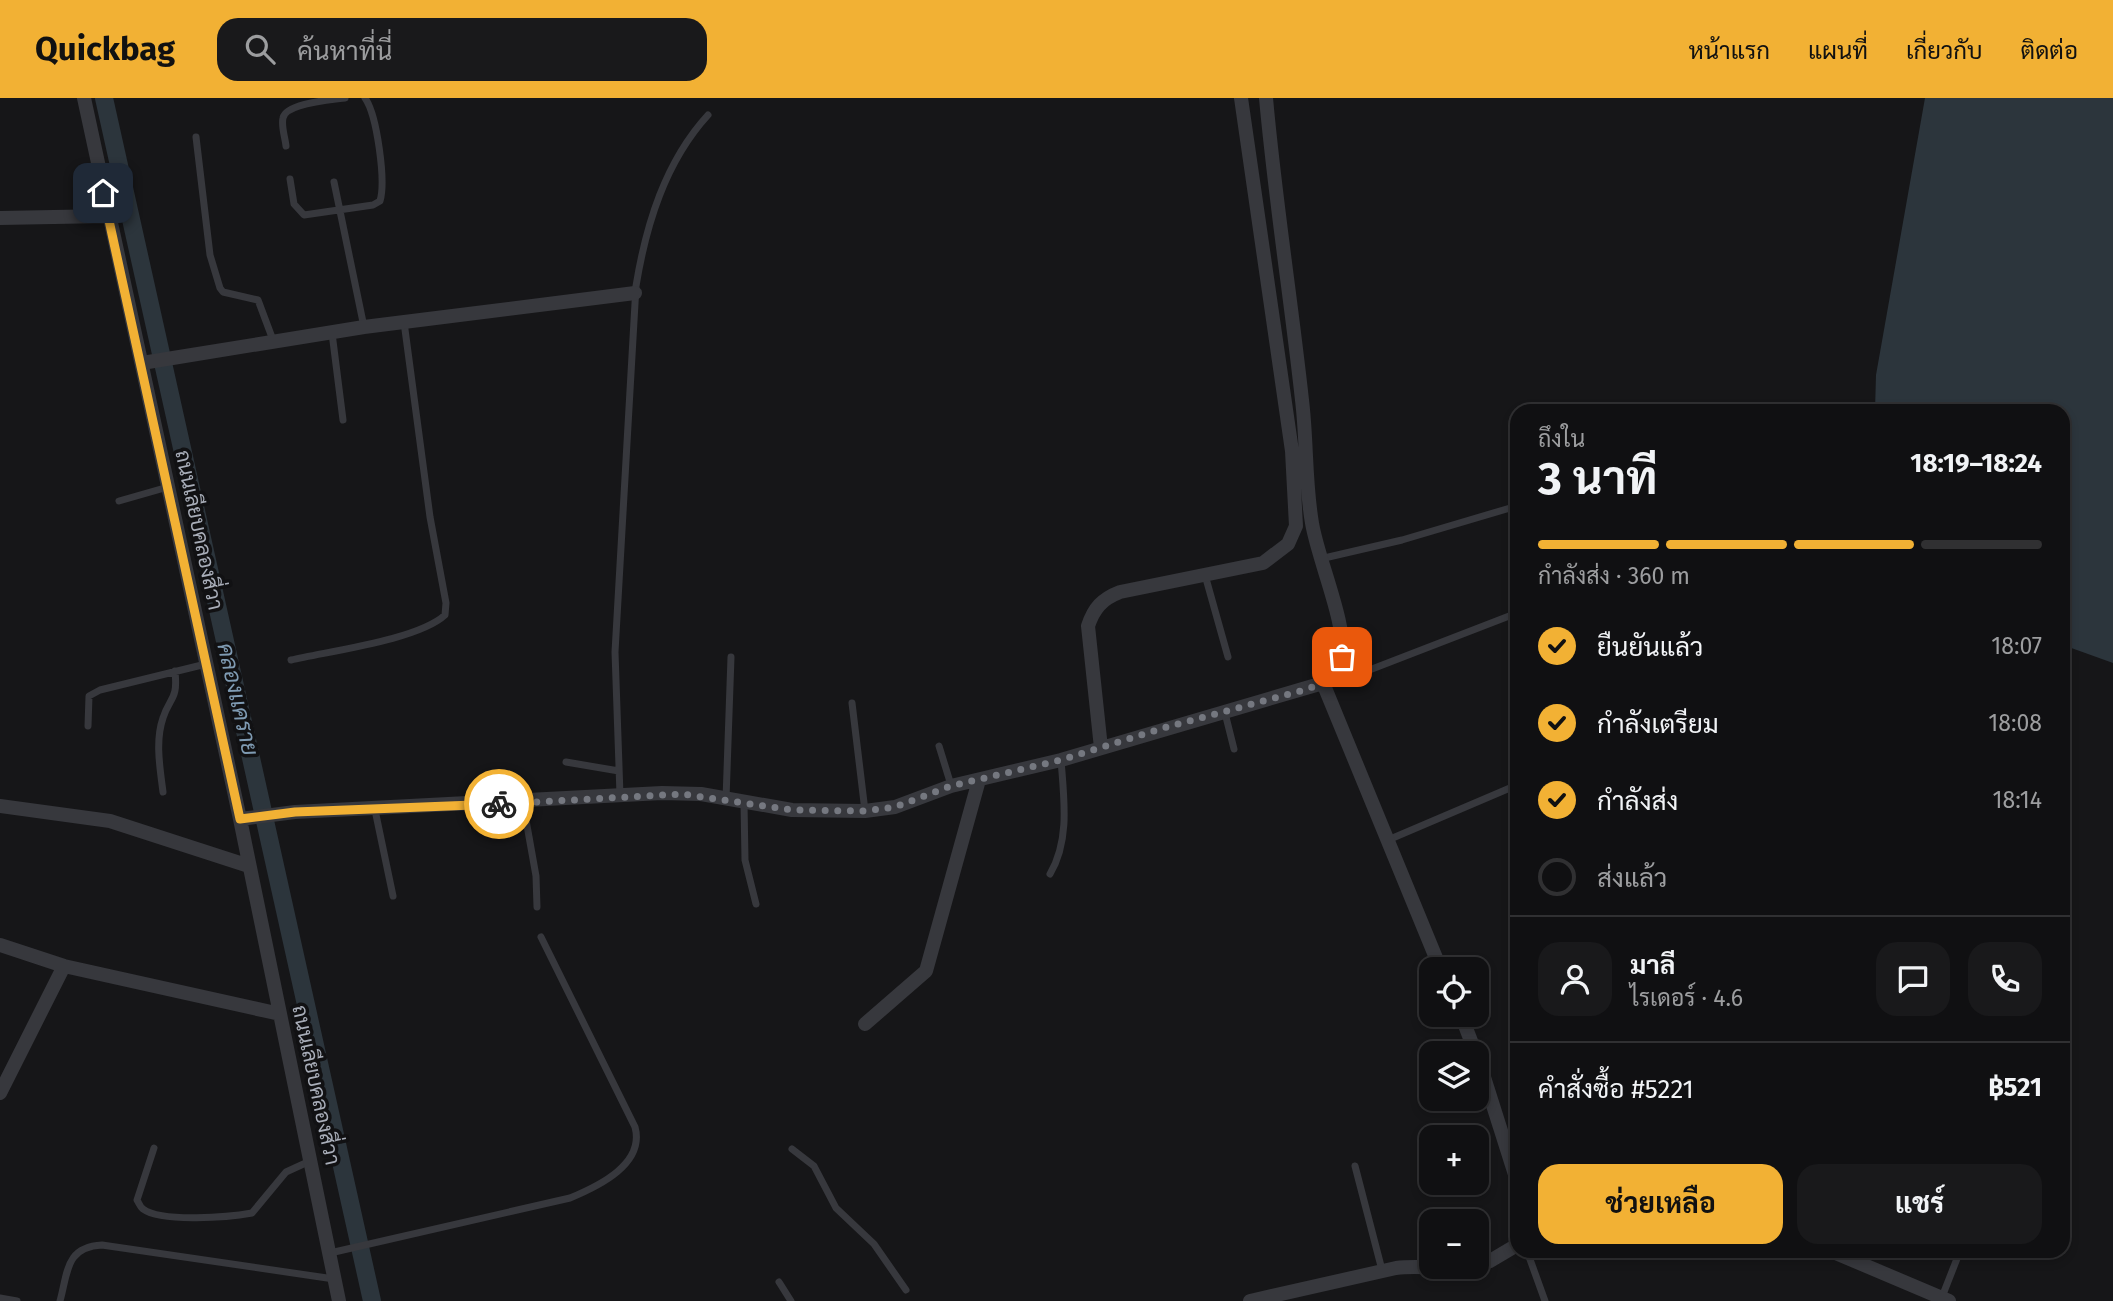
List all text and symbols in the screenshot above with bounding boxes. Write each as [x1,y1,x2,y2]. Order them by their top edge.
search box [217,18,707,81]
text: Quickbag [35,29,175,69]
icon: search [241,30,279,68]
text: ค้นหาที่นี่ [297,36,392,67]
text: หน้าแรก [1689,37,1770,65]
text: แผนที่ [1808,37,1868,65]
text: เกี่ยวกับ [1906,37,1983,65]
text: ติดต่อ [2021,37,2078,65]
pin [73,163,133,223]
icon: home [84,174,122,212]
text: ถึงใน [1538,425,1585,453]
street label: ถนนเลียบคลองสี่วา [169,446,236,612]
text: 18:19–18:24 [1910,448,2042,479]
text: 3 นาที [1538,451,1657,506]
text: กำลังส่ง · 360 m [1538,562,1690,590]
pin [1312,627,1372,687]
icon: check [1538,627,1576,665]
text: ยืนยันแล้ว [1597,632,1703,663]
text: 18:07 [1991,632,2042,660]
icon: bag [1323,638,1361,676]
water label: คลองเเคราย [211,640,265,758]
icon: check [1538,704,1576,742]
text: กำลังเตรียม [1597,709,1719,740]
text: 18:08 [1988,709,2042,737]
courier [464,769,534,839]
icon: check [1538,781,1576,819]
icon: bike [480,785,518,823]
text: กำลังส่ง [1597,786,1678,817]
text: 18:14 [1993,786,2042,814]
text: ส่งแล้ว [1597,863,1667,894]
button: person [1538,942,1612,1016]
button: chat [1876,942,1950,1016]
button: phone [1968,942,2042,1016]
text: มาลี [1630,950,1675,981]
map controls [1419,957,1489,1279]
button: locate [1419,957,1489,1027]
text: ไรเดอร์ · 4.6 [1630,984,1743,1012]
street label: ถนนเลียบคลองสี่วา [286,1001,353,1167]
button: layers [1419,1041,1489,1111]
text: ฿521 [1988,1072,2042,1103]
text: คำสั่งซื้อ #5221 [1538,1074,1694,1105]
button: + [1419,1125,1489,1195]
button: ช่วยเหลือ [1538,1164,1783,1244]
button: แชร์ [1797,1164,2042,1244]
button: − [1419,1209,1489,1279]

